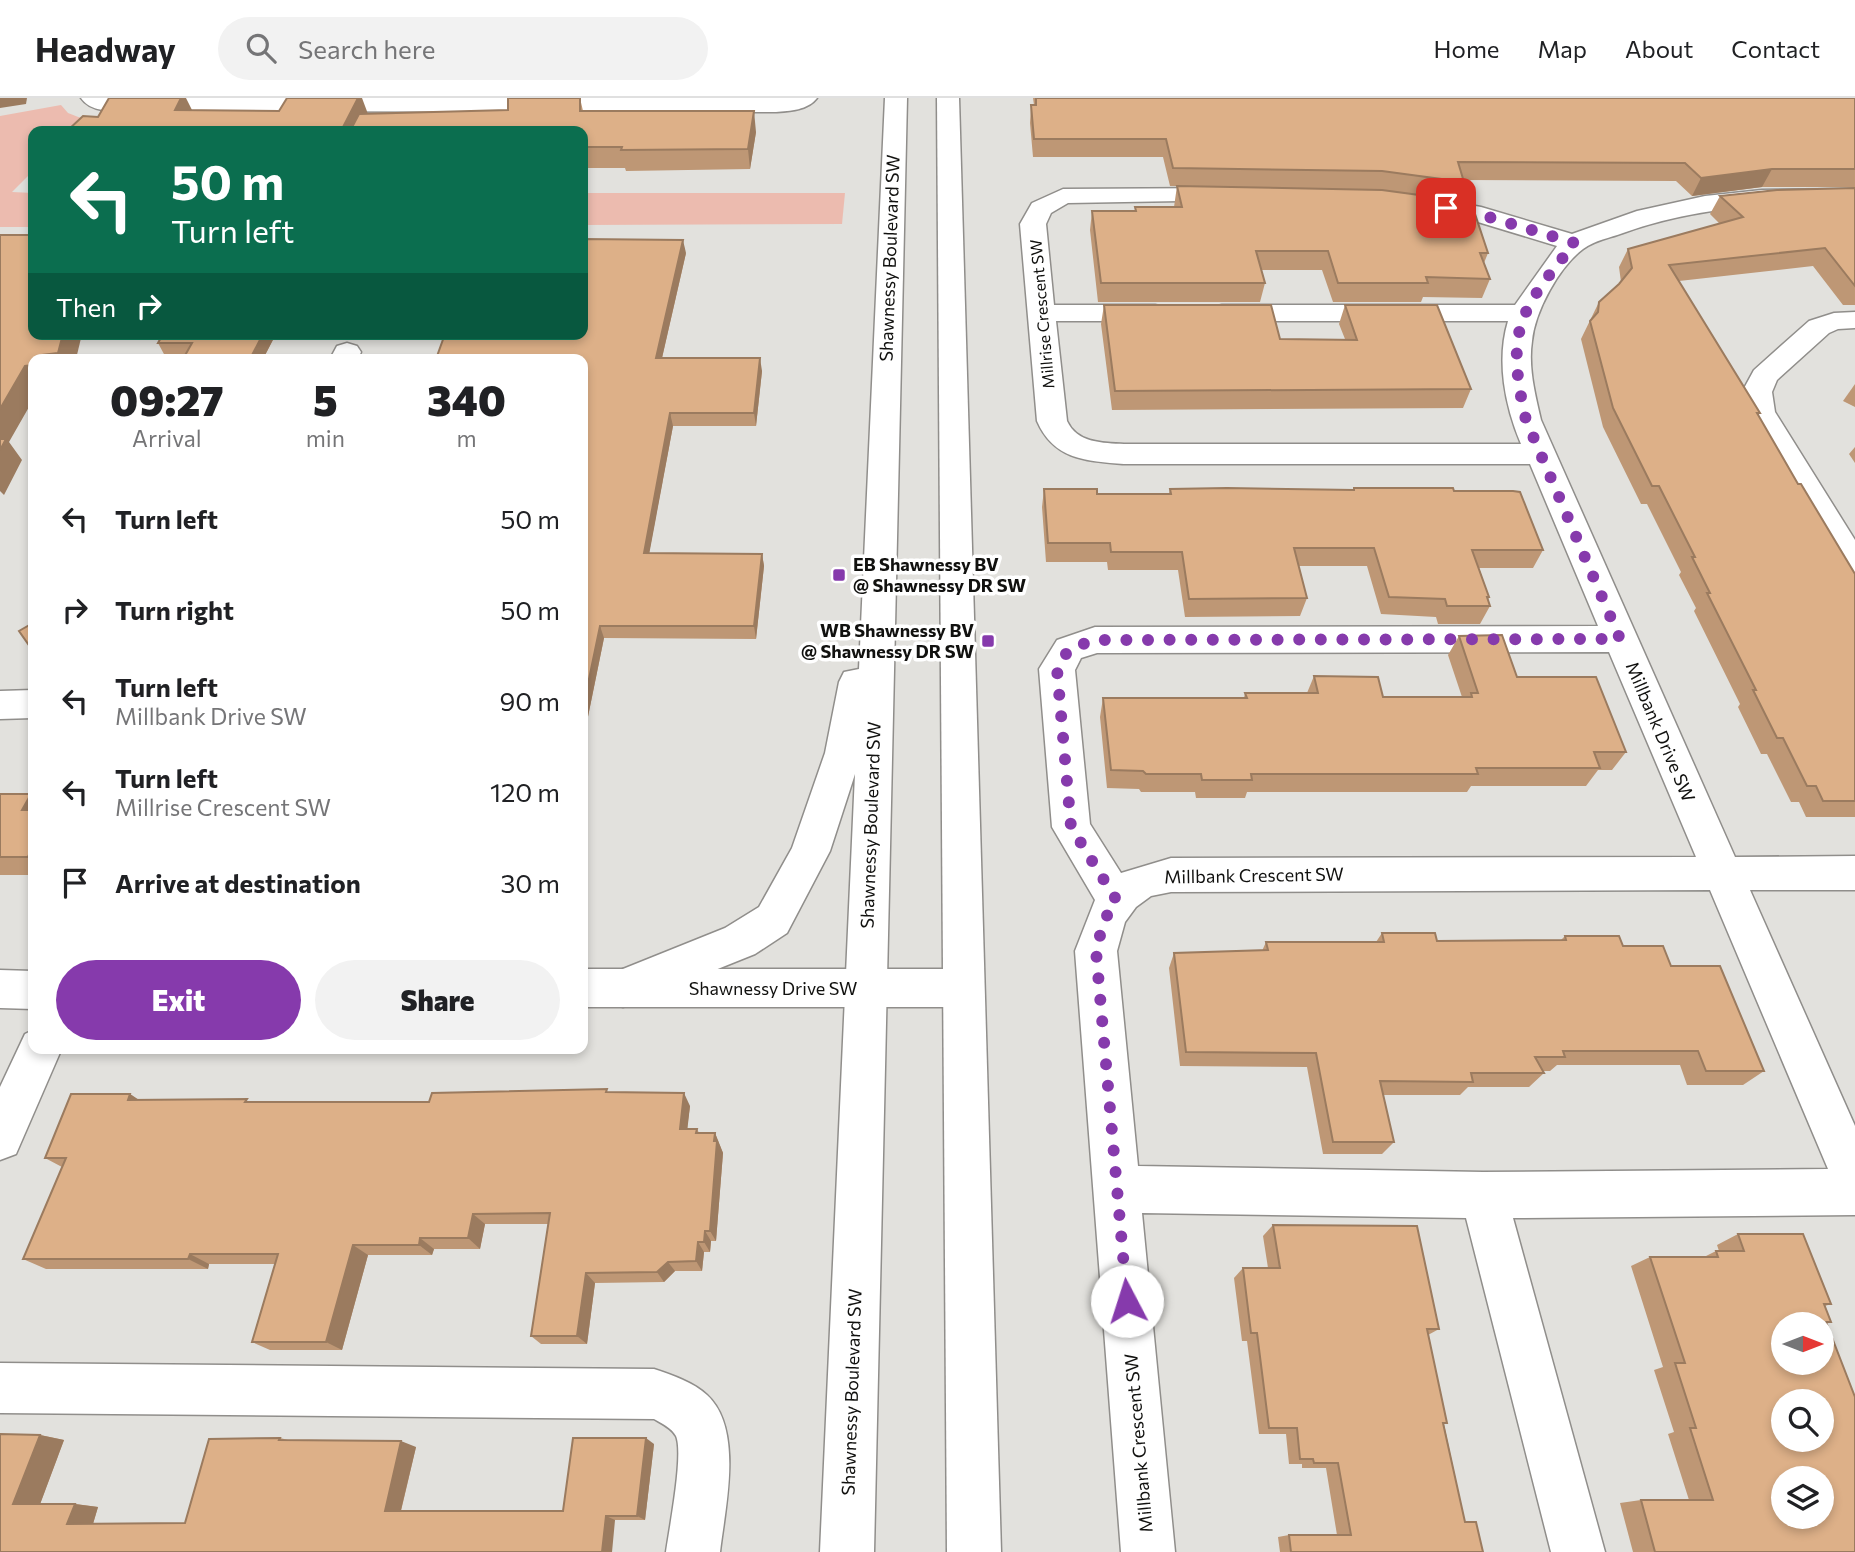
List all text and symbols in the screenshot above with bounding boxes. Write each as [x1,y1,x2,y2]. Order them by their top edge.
search box [218,17,708,80]
text: Headway [35,28,176,69]
icon: search [242,29,280,67]
text: Search here [298,33,436,64]
text: Home [1434,34,1500,63]
text: Map [1538,34,1587,63]
text: About [1625,34,1693,63]
text: Contact [1731,34,1820,63]
text: 50 m [171,150,284,210]
icon: left [56,154,147,245]
street label: Shawnessy Boulevard SW [874,154,904,362]
pin [1416,178,1476,238]
icon: arrive [1427,189,1465,227]
text: Turn left [171,210,295,250]
street label: Millrise Crescent SW [1025,238,1058,390]
icon: right [130,287,168,325]
text: Then [56,291,116,322]
text: 09:27 [110,373,224,425]
text: 5 [313,373,338,425]
text: 340 [427,373,506,425]
text: Arrival [132,424,202,452]
text: min [306,424,345,452]
text: m [456,424,476,452]
icon: left [56,500,94,538]
text: Turn left [115,503,218,534]
text: 50 m [500,503,560,534]
place label: EB Shawnessy BV @ Shawnessy DR SW [853,553,1026,596]
marker: EB Shawnessy BV @ Shawnessy DR SW [831,567,847,583]
icon: right [56,591,94,629]
text: Turn right [115,594,234,625]
text: 50 m [500,594,560,625]
place label: WB Shawnessy BV @ Shawnessy DR SW [801,619,974,662]
marker: WB Shawnessy BV @ Shawnessy DR SW [980,633,996,649]
street label: Millbank Drive SW [1621,658,1700,805]
text: Turn left [115,671,218,702]
icon: left [56,682,94,720]
text: 90 m [500,685,560,716]
text: Millbank Drive SW [115,702,307,730]
street label: Shawnessy Boulevard SW [855,721,885,929]
text: Turn left [115,762,218,793]
icon: left [56,773,94,811]
text: 120 m [490,776,560,807]
text: Millrise Crescent SW [115,793,331,821]
street label: Millbank Crescent SW [1164,862,1344,888]
icon: arrive [56,864,94,902]
text: Arrive at destination [115,867,361,898]
text: 30 m [501,867,560,898]
button: Exit [56,960,301,1040]
button: Share [315,960,560,1040]
street label: Shawnessy Drive SW [689,977,857,999]
position arrow [1090,1264,1164,1338]
street label: Shawnessy Boulevard SW [836,1288,866,1496]
north arrow [1771,1312,1834,1376]
map controls [1771,1312,1834,1529]
street label: Millbank Crescent SW [1119,1353,1157,1533]
button: search [1771,1389,1834,1452]
button: layers [1771,1466,1834,1529]

